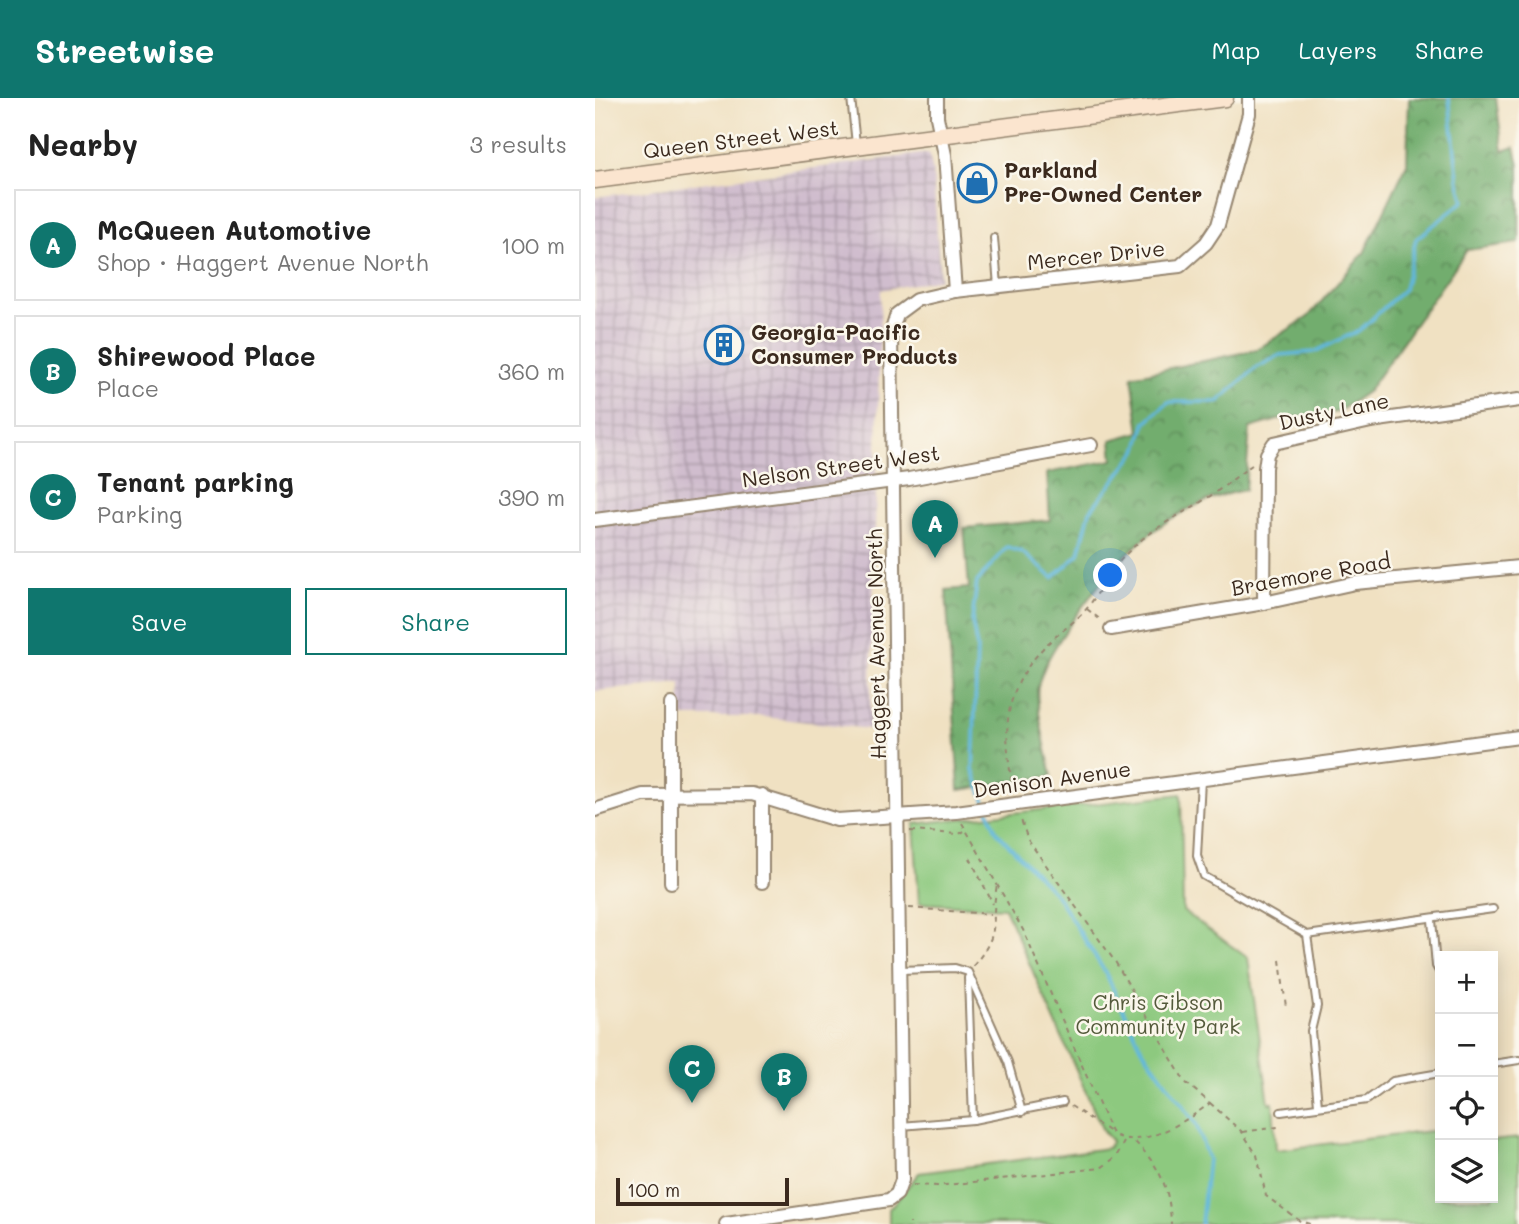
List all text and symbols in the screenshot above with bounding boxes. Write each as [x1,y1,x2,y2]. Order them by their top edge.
text: Streetwise [35,28,214,71]
text: Map [1212,34,1260,65]
text: Layers [1298,34,1377,65]
text: Share [1415,34,1484,65]
street label: Queen Street West [642,113,840,164]
text: Nearby [28,124,138,164]
text: 3 results [470,129,567,159]
place label: Parkland Pre-Owned Center [1004,156,1202,207]
shop icon: Parkland Pre-Owned Center [956,162,998,204]
text: McQueen Automotive [97,213,371,247]
text: A [45,230,61,260]
text: 100 m [501,230,565,260]
street label: Mercer Drive [1026,234,1166,275]
text: Shop · Haggert Avenue North [97,247,428,277]
place label: Georgia-Pacific Consumer Products [751,318,958,369]
building icon: Georgia-Pacific Consumer Products [703,324,745,366]
text: Shirewood Place [97,339,315,373]
text: B [45,356,61,386]
text: 360 m [498,356,565,386]
text: Place [97,373,159,403]
street label: Dusty Lane [1276,386,1391,435]
street label: Nelson Street West [740,438,941,493]
text: Tenant parking [97,465,294,499]
text: C [44,482,62,512]
text: 390 m [498,482,565,512]
text: Parking [97,499,182,529]
pin: A [912,500,958,558]
street label: Haggert Avenue North [860,528,891,760]
street label: Braemore Road [1229,546,1393,601]
your location [1093,558,1127,592]
button: Save [28,588,291,655]
button: Share [305,588,567,655]
street label: Denison Avenue [971,754,1132,803]
map controls [1435,951,1498,1203]
button: + [1435,951,1498,1014]
park label: Chris Gibson Community Park [1076,988,1241,1039]
button: − [1435,1014,1498,1077]
pin: C [669,1045,715,1103]
pin: B [761,1053,807,1111]
button: locate [1435,1077,1498,1140]
button: layers [1435,1140,1498,1203]
scale bar [616,1175,789,1207]
text: 100 m [627,1177,680,1202]

